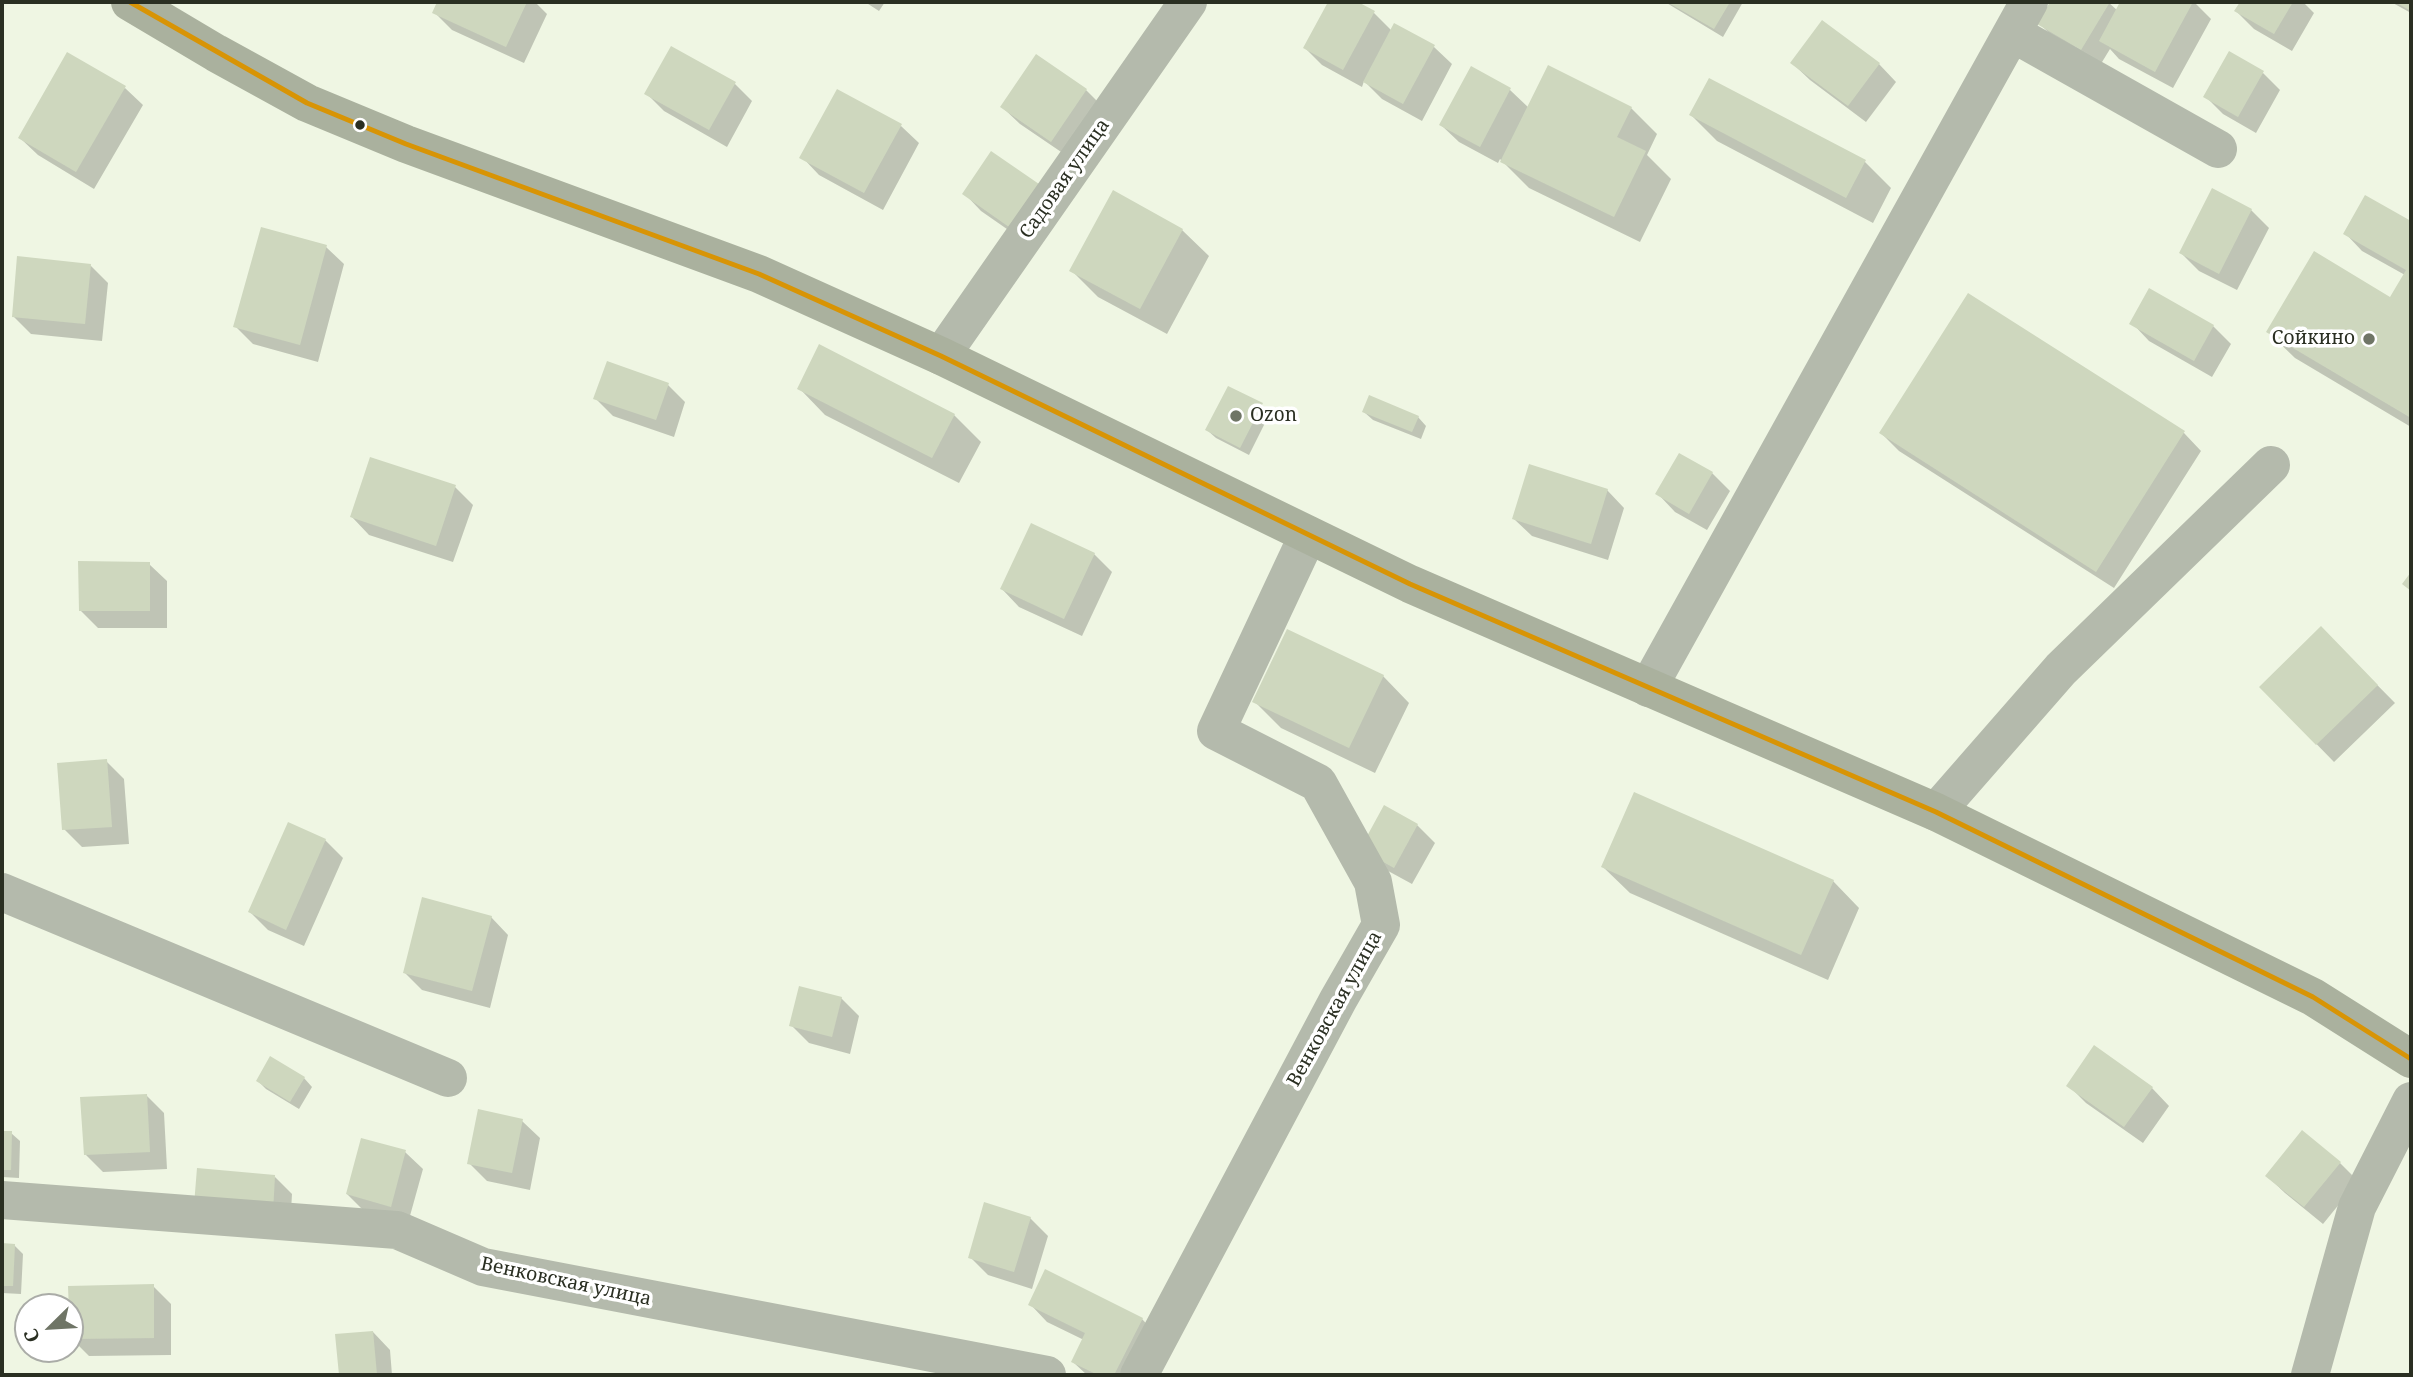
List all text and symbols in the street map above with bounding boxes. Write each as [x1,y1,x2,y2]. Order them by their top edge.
street label: Садовая улица [1015,115,1115,243]
unlabelled marker [353,118,367,132]
place label: Сойкино [2272,328,2355,350]
marker: Сойкино [2361,331,2377,347]
place label: Ozon [1250,405,1297,427]
marker: Ozon [1228,408,1244,424]
street label: Венковская улица [1283,927,1387,1091]
street label: Венковская улица [479,1253,653,1311]
north arrow [14,1293,84,1363]
text: С [17,1325,46,1347]

